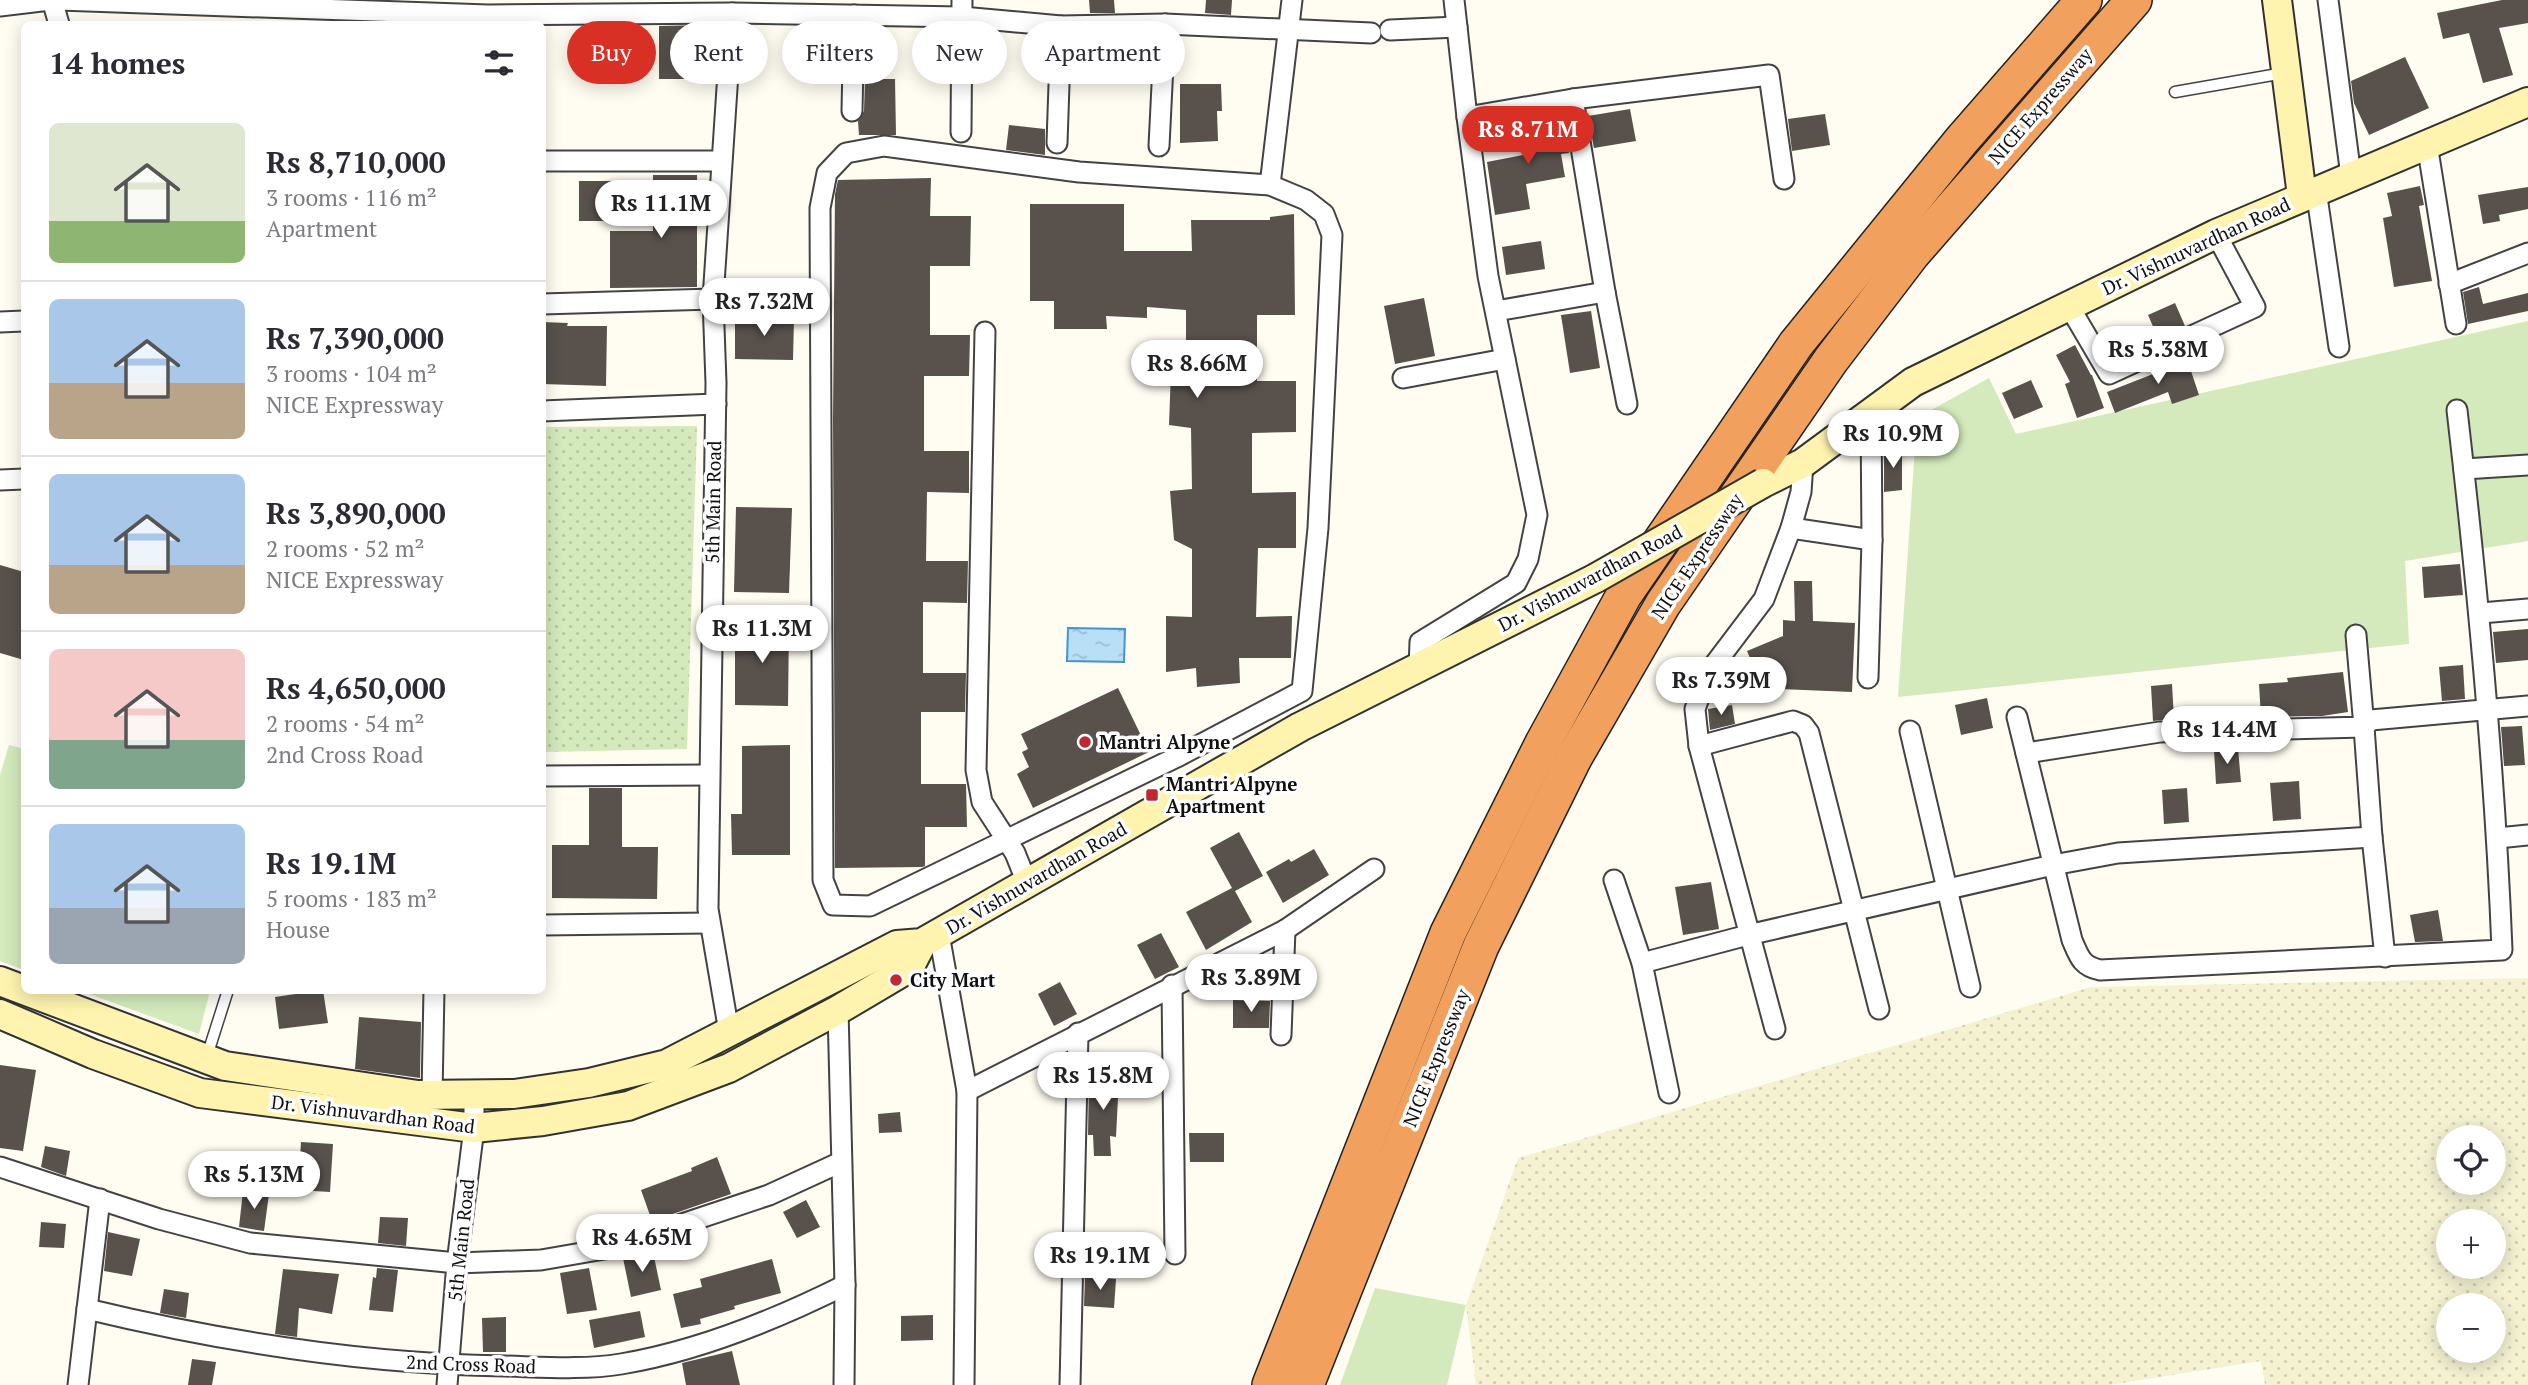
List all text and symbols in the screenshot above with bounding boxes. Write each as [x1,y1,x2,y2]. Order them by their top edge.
chip: Buy [567,21,656,84]
chip: Rent [670,21,768,84]
chip: Filters [782,21,898,84]
chip: New [912,21,1007,84]
chip: Apartment [1021,21,1185,84]
street label: NICE Expressway [1982,42,2097,169]
text: 14 homes [49,43,185,83]
icon: filters [480,44,518,82]
pin: Rs 8.71M [1456,106,1600,166]
text: Rs 8.71M [1478,113,1578,144]
text: Rs 8,710,000 [266,142,446,182]
icon: home [105,151,189,235]
pin: Rs 11.1M [589,180,733,240]
text: 3 rooms · 116 m² [266,182,437,213]
text: Rs 11.1M [611,187,711,218]
street label: Dr. Vishnuvardhan Road [2098,191,2294,300]
text: Apartment [266,213,377,244]
pin: Rs 7.32M [692,278,836,338]
text: Rs 7.32M [715,285,813,316]
text: Rs 7,390,000 [266,318,444,358]
pin: Rs 5.38M [2086,326,2230,386]
icon: home [105,327,189,411]
text: Rs 5.38M [2108,333,2208,364]
pin: Rs 8.66M [1125,340,1269,400]
text: Rs 8.66M [1147,347,1247,378]
text: 3 rooms · 104 m² [266,358,437,389]
text: NICE Expressway [266,389,443,420]
pin: Rs 10.9M [1821,410,1965,470]
text: Rs 10.9M [1843,417,1943,448]
street label: 5th Main Road [699,440,726,564]
street label: NICE Expressway [1645,488,1748,623]
text: Rs 3,890,000 [266,493,446,533]
icon: home [105,502,189,586]
street label: Dr. Vishnuvardhan Road [1493,518,1687,637]
text: 2 rooms · 52 m² [266,533,425,564]
text: NICE Expressway [266,564,443,595]
pin: Rs 11.3M [690,606,834,665]
text: Rs 11.3M [712,612,812,643]
pin: Rs 7.39M [1649,658,1793,717]
text: Rs 7.39M [1672,664,1770,695]
text: Rs 4,650,000 [266,668,446,708]
icon: home [105,677,189,761]
pin: Rs 14.4M [2155,706,2299,766]
text: 2 rooms · 54 m² [266,708,425,739]
text: Rs 14.4M [2177,713,2277,744]
place label: Mantri Alpyne [1099,729,1230,754]
marker: Mantri Alpyne [1077,734,1093,750]
text: 2nd Cross Road [266,739,423,770]
place label: Mantri Alpyne Apartment [1166,771,1297,818]
marker: Mantri Alpyne Apartment [1144,787,1160,803]
street label: Dr. Vishnuvardhan Road [941,815,1131,940]
text: Rs 19.1M [266,843,396,883]
icon: home [105,852,189,936]
text: 5 rooms · 183 m² [266,883,437,914]
text: House [266,914,330,945]
pin: Rs 3.89M [1179,954,1323,1014]
text: Rs 3.89M [1201,961,1301,992]
place label: City Mart [910,967,996,992]
marker: City Mart [888,972,904,988]
street label: NICE Expressway [1397,985,1475,1130]
pin: Rs 15.8M [1031,1052,1175,1112]
text: Rs 15.8M [1053,1059,1153,1090]
street label: Dr. Vishnuvardhan Road [270,1089,477,1138]
map controls [2436,1125,2506,1363]
button: locate [2436,1125,2506,1195]
pin: Rs 5.13M [182,1152,326,1211]
text: Rs 5.13M [204,1158,304,1189]
street label: 5th Main Road [442,1177,479,1302]
button: + [2436,1209,2506,1279]
pin: Rs 4.65M [570,1214,714,1274]
text: Rs 4.65M [592,1221,692,1252]
pin: Rs 19.1M [1028,1232,1172,1292]
text: Rs 19.1M [1050,1239,1150,1270]
button: − [2436,1293,2506,1363]
street label: 2nd Cross Road [406,1349,537,1378]

